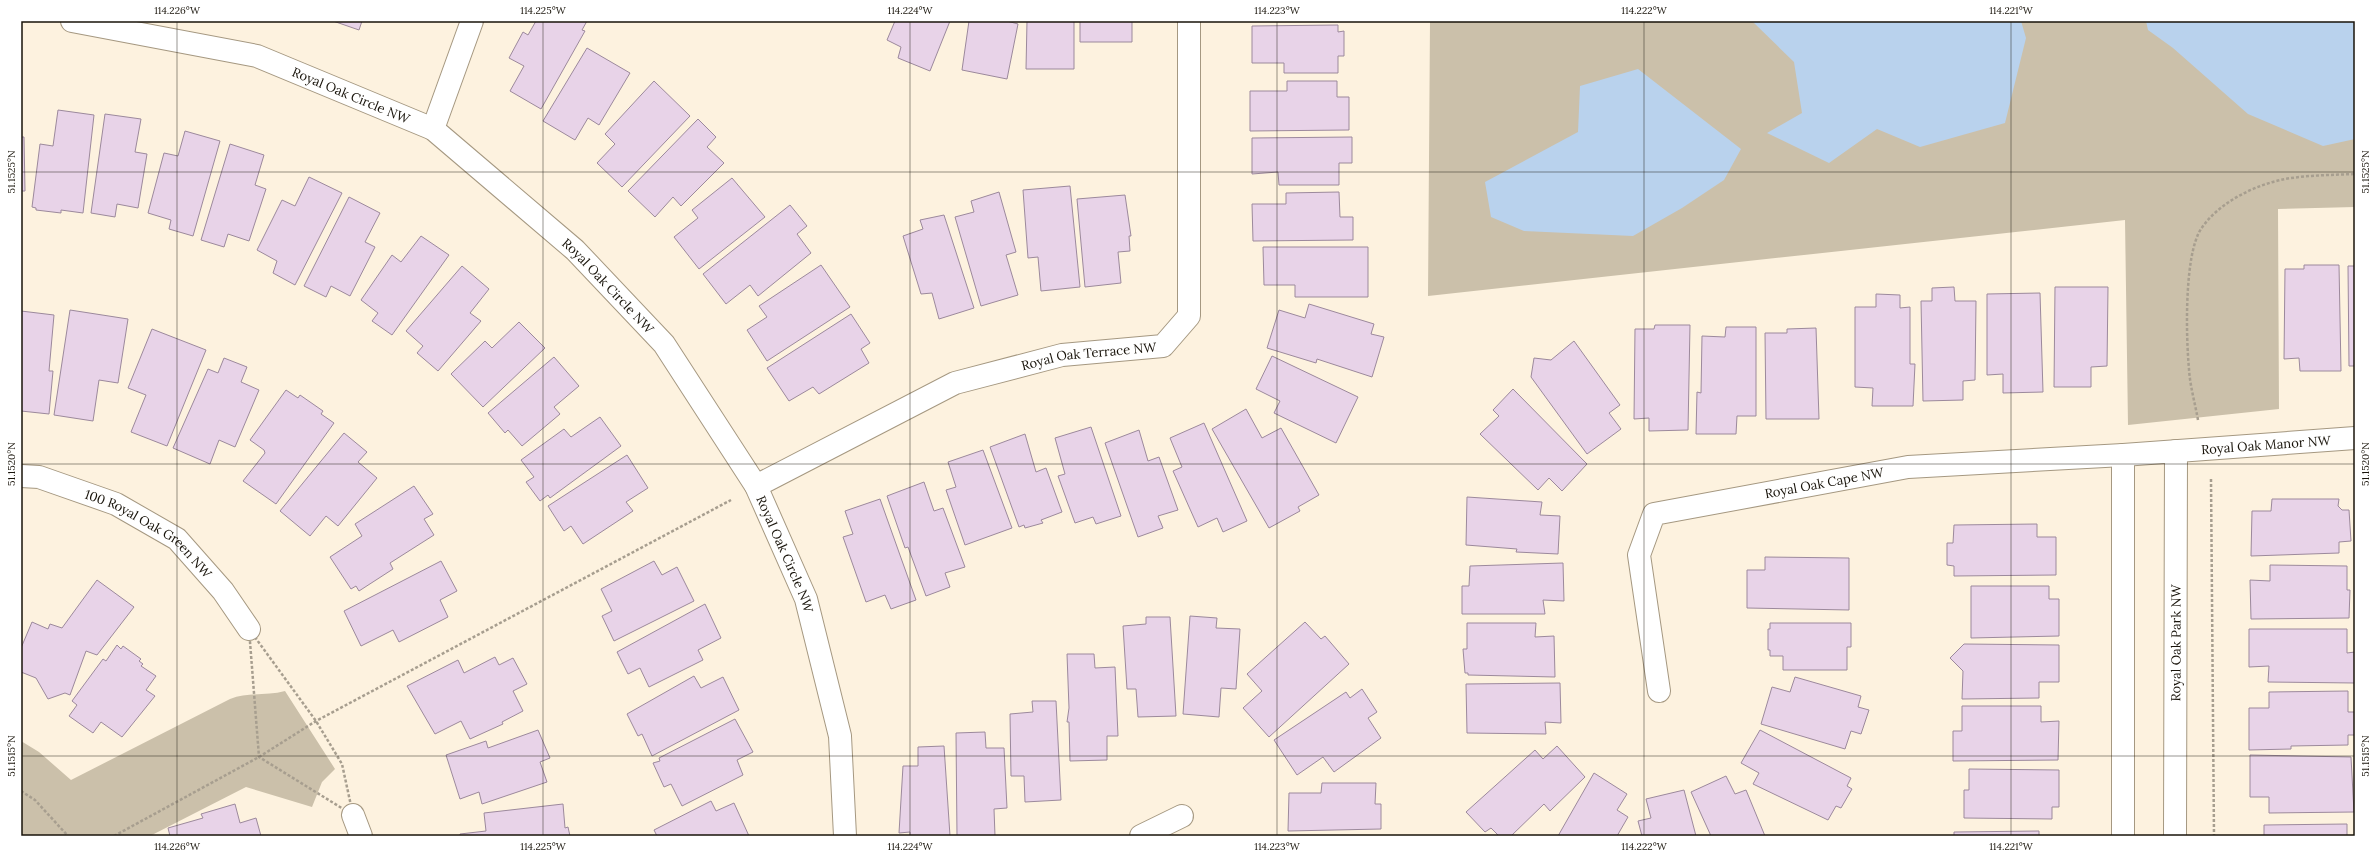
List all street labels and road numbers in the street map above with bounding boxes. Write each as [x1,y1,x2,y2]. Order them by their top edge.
street label: Royal Oak Circle NW [290,63,413,127]
street label: Royal Oak Circle NW [559,234,659,338]
street label: Royal Oak Terrace NW [1019,338,1158,374]
street label: Royal Oak Manor NW [2201,431,2332,458]
street label: Royal Oak Cape NW [1763,463,1886,502]
street label: 100 Royal Oak Green NW [83,485,216,582]
street label: Royal Oak Circle NW [753,493,818,615]
street label: Royal Oak Park NW [2167,583,2184,701]

